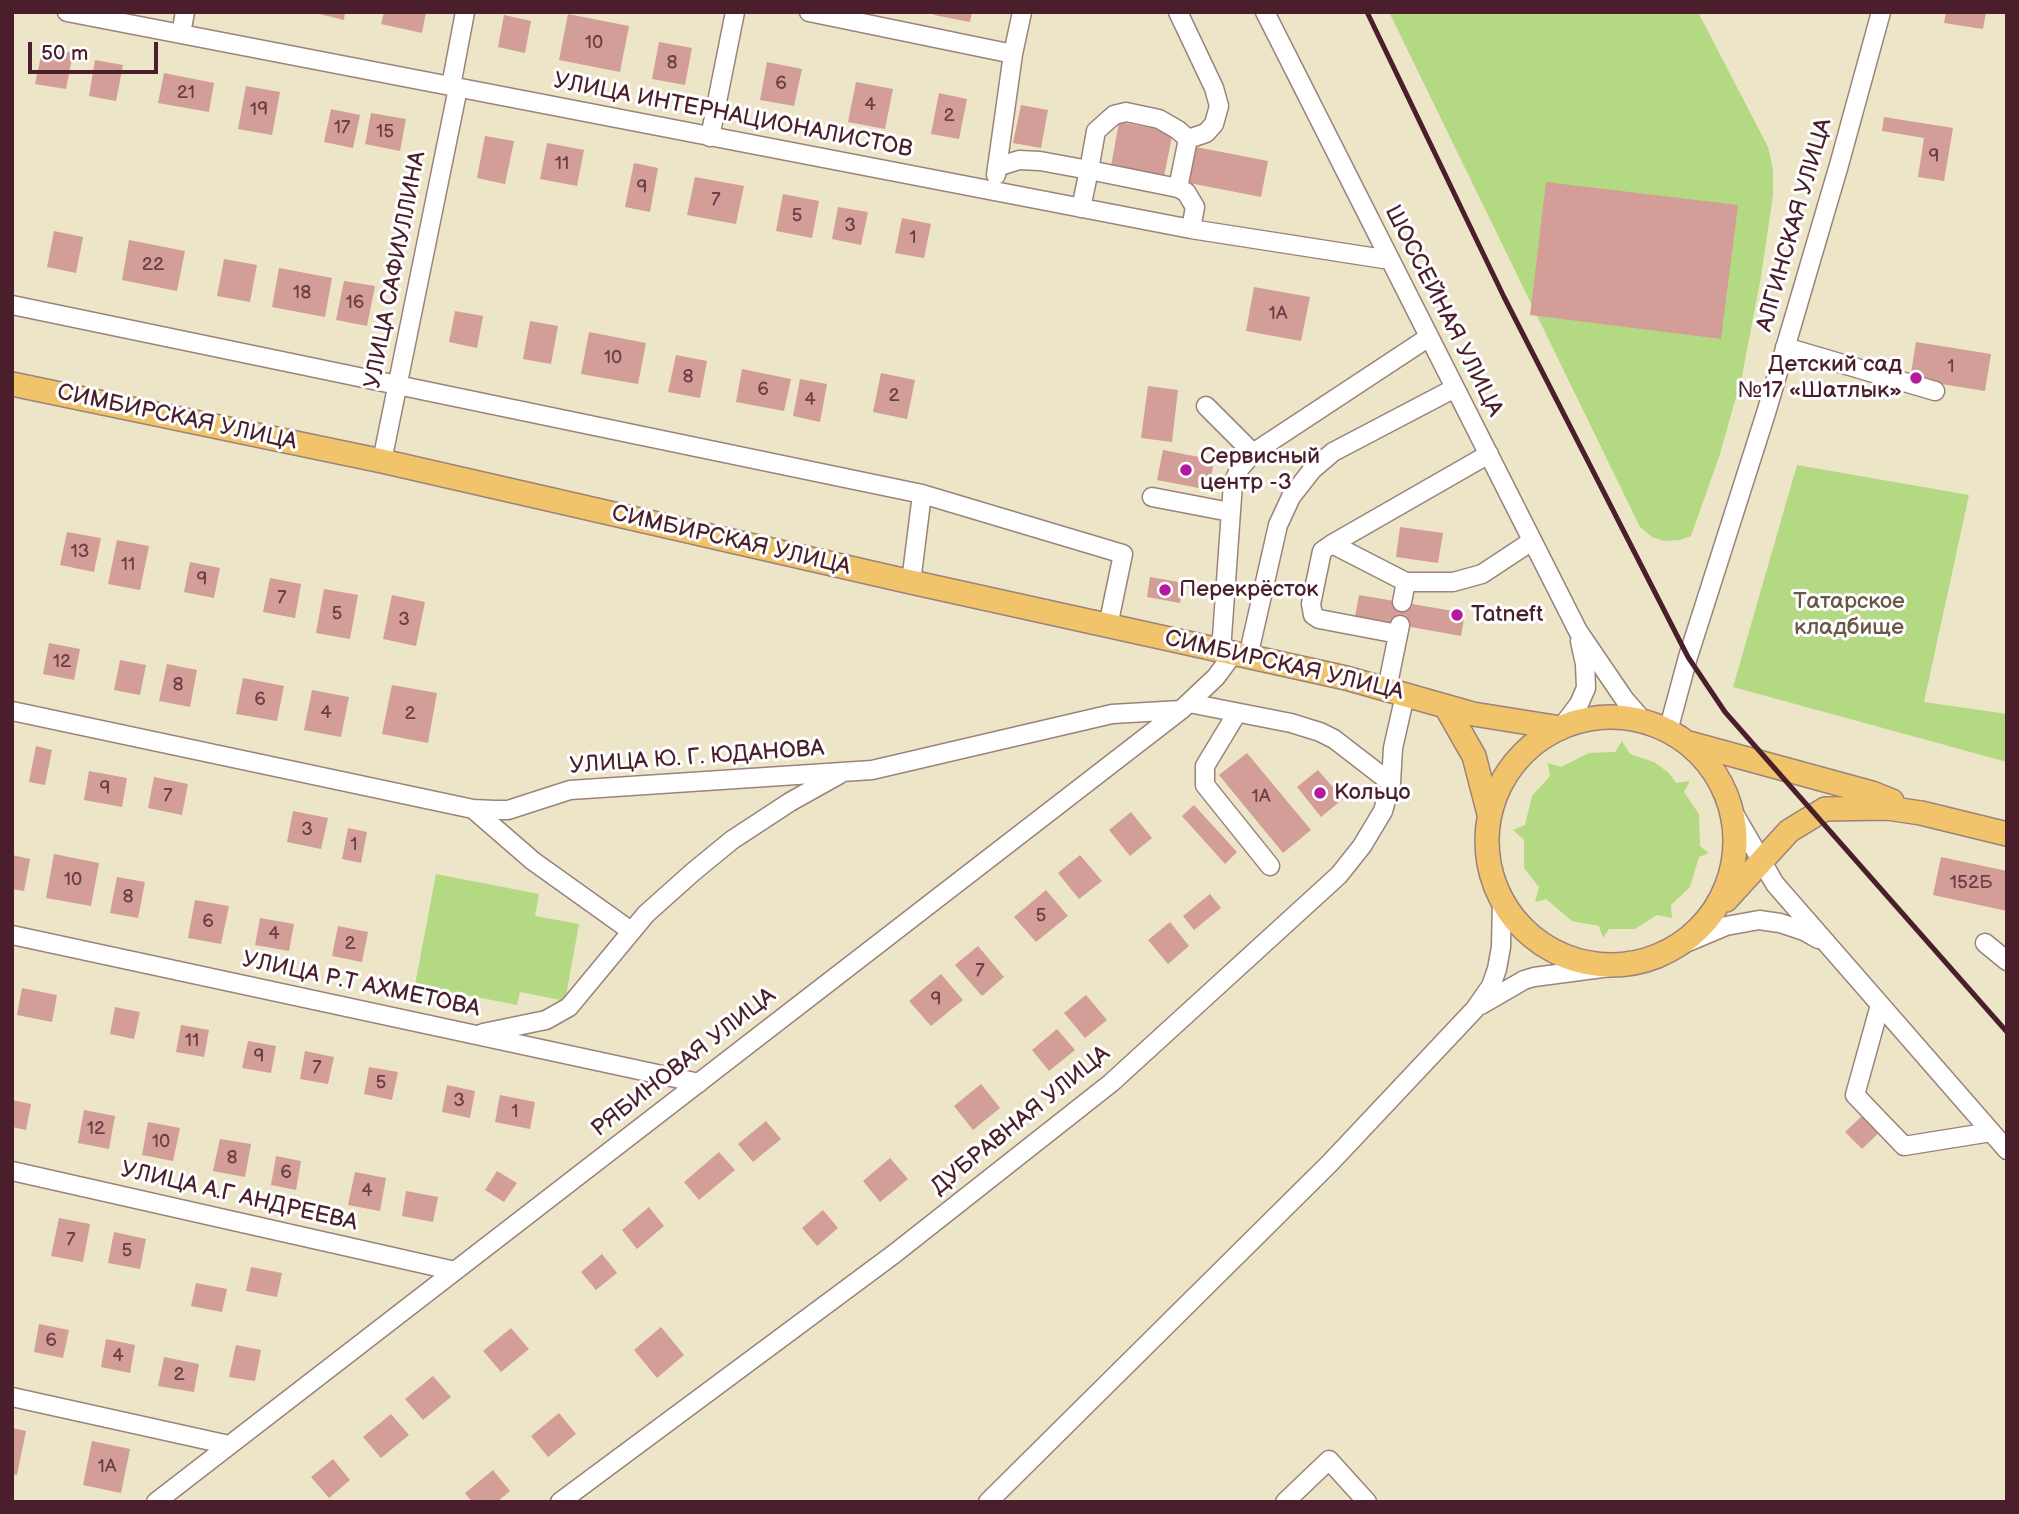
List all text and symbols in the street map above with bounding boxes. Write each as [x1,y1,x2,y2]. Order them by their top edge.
scale bar [32,28,161,72]
house number: 10 [585,32,603,54]
text: 50 m [41,41,88,66]
house number: 8 [666,52,678,74]
street label: УЛИЦА ИНТЕРНАЦИОНАЛИСТОВ [551,68,915,164]
house number: 6 [775,73,787,95]
house number: 21 [177,82,195,104]
house number: 4 [864,94,876,116]
house number: 19 [250,99,268,121]
house number: 2 [943,105,955,127]
street label: АЛГИНСКАЯ УЛИЦА [1751,115,1839,335]
house number: 17 [334,117,350,139]
house number: 15 [376,121,394,143]
house number: 9 [1929,146,1939,168]
street label: УЛИЦА САФИУЛЛИНА [359,149,433,391]
house number: 11 [555,153,569,175]
house number: 9 [637,177,647,199]
house number: 7 [711,189,721,211]
street label: ШОССЕЙНАЯ УЛИЦА [1378,201,1508,421]
house number: 5 [792,205,802,227]
house number: 3 [844,215,856,237]
house number: 1 [909,227,917,249]
house number: 22 [142,254,164,276]
house number: 18 [293,282,311,304]
house number: 16 [346,292,364,314]
house number: 1А [1269,303,1287,325]
house number: 10 [604,347,622,369]
place label: Детский сад №17 «Шатлык» [1738,351,1902,405]
house number: 1 [1947,356,1955,378]
house number: 8 [682,366,694,388]
marker: Детский сад №17 «Шатлык» [1908,370,1924,386]
street label: СИМБИРСКАЯ УЛИЦА [55,379,299,457]
house number: 6 [757,379,769,401]
house number: 2 [888,385,900,407]
house number: 4 [804,389,816,411]
place label: Сервисный центр -3 [1200,443,1320,497]
marker: Сервисный центр -3 [1178,462,1194,478]
street label: СИМБИРСКАЯ УЛИЦА [609,500,853,582]
house number: 13 [70,541,90,563]
house number: 11 [121,554,135,576]
house number: 9 [197,569,207,591]
place label: Перекрёсток [1179,576,1318,604]
marker: Перекрёсток [1157,582,1173,598]
house number: 7 [277,587,287,609]
park label: Татарское кладбище [1793,588,1905,642]
place label: Tatneft [1471,601,1543,629]
house number: 5 [332,603,342,625]
marker: Tatneft [1449,607,1465,623]
house number: 3 [398,609,410,631]
street label: СИМБИРСКАЯ УЛИЦА [1162,625,1406,707]
house number: 12 [53,651,71,673]
house number: 8 [172,674,184,696]
house number: 6 [254,689,266,711]
house number: 4 [320,702,332,724]
house number: 2 [404,703,416,725]
street label: УЛИЦА Ю. Г. ЮДАНОВА [569,735,825,781]
house number: 9 [100,778,110,800]
place label: Кольцо [1334,779,1411,807]
house number: 7 [163,785,173,807]
marker: Кольцо [1312,785,1328,801]
house number: 1А [1252,786,1270,808]
house number: 3 [301,819,313,841]
house number: 1 [350,834,358,856]
house number: 10 [64,869,82,891]
house number: 152Б [1950,872,1992,894]
house number: 8 [122,886,134,908]
house number: 5 [1036,905,1046,927]
house number: 6 [202,911,214,933]
house number: 4 [268,923,280,945]
house number: 2 [344,933,356,955]
street label: УЛИЦА Р.Т АХМЕТОВА [240,946,482,1024]
house number: 7 [975,960,985,982]
street label: РЯБИНОВАЯ УЛИЦА [586,982,782,1144]
house number: 9 [931,989,941,1011]
house number: 11 [185,1030,199,1052]
street label: ДУБРАВНАЯ УЛИЦА [926,1040,1116,1202]
house number: 9 [254,1046,264,1068]
house number: 7 [312,1057,322,1079]
house number: 5 [376,1072,386,1094]
house number: 3 [453,1090,465,1112]
house number: 1 [511,1101,519,1123]
house number: 12 [87,1118,105,1140]
house number: 10 [152,1131,170,1153]
house number: 8 [226,1147,238,1169]
street label: УЛИЦА А.Г АНДРЕЕВА [118,1156,360,1238]
house number: 6 [280,1162,292,1184]
house number: 4 [361,1180,373,1202]
house number: 7 [66,1229,76,1251]
house number: 5 [122,1240,132,1262]
house number: 6 [45,1330,57,1352]
house number: 4 [112,1345,124,1367]
house number: 2 [173,1364,185,1386]
house number: 1А [98,1456,116,1478]

